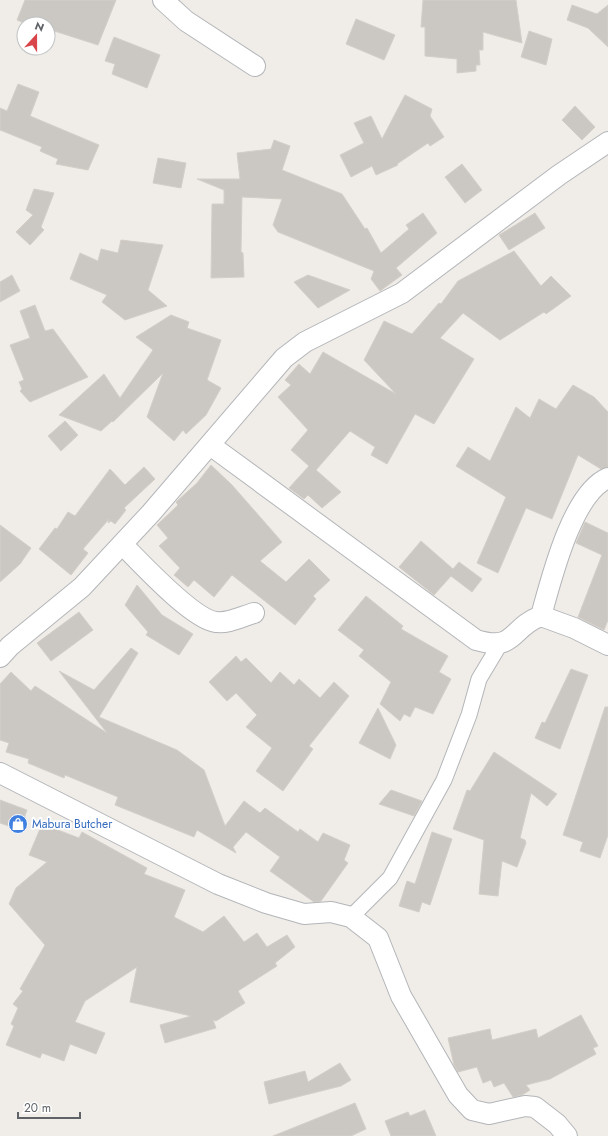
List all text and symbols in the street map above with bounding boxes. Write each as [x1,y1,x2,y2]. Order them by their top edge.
north arrow [16,16,56,56]
text: N [33,18,47,36]
shop icon: Mabura Butcher [7,813,29,835]
place label: Mabura Butcher [32,815,113,833]
scale bar [18,1094,80,1120]
text: 20 m [24,1099,51,1117]

